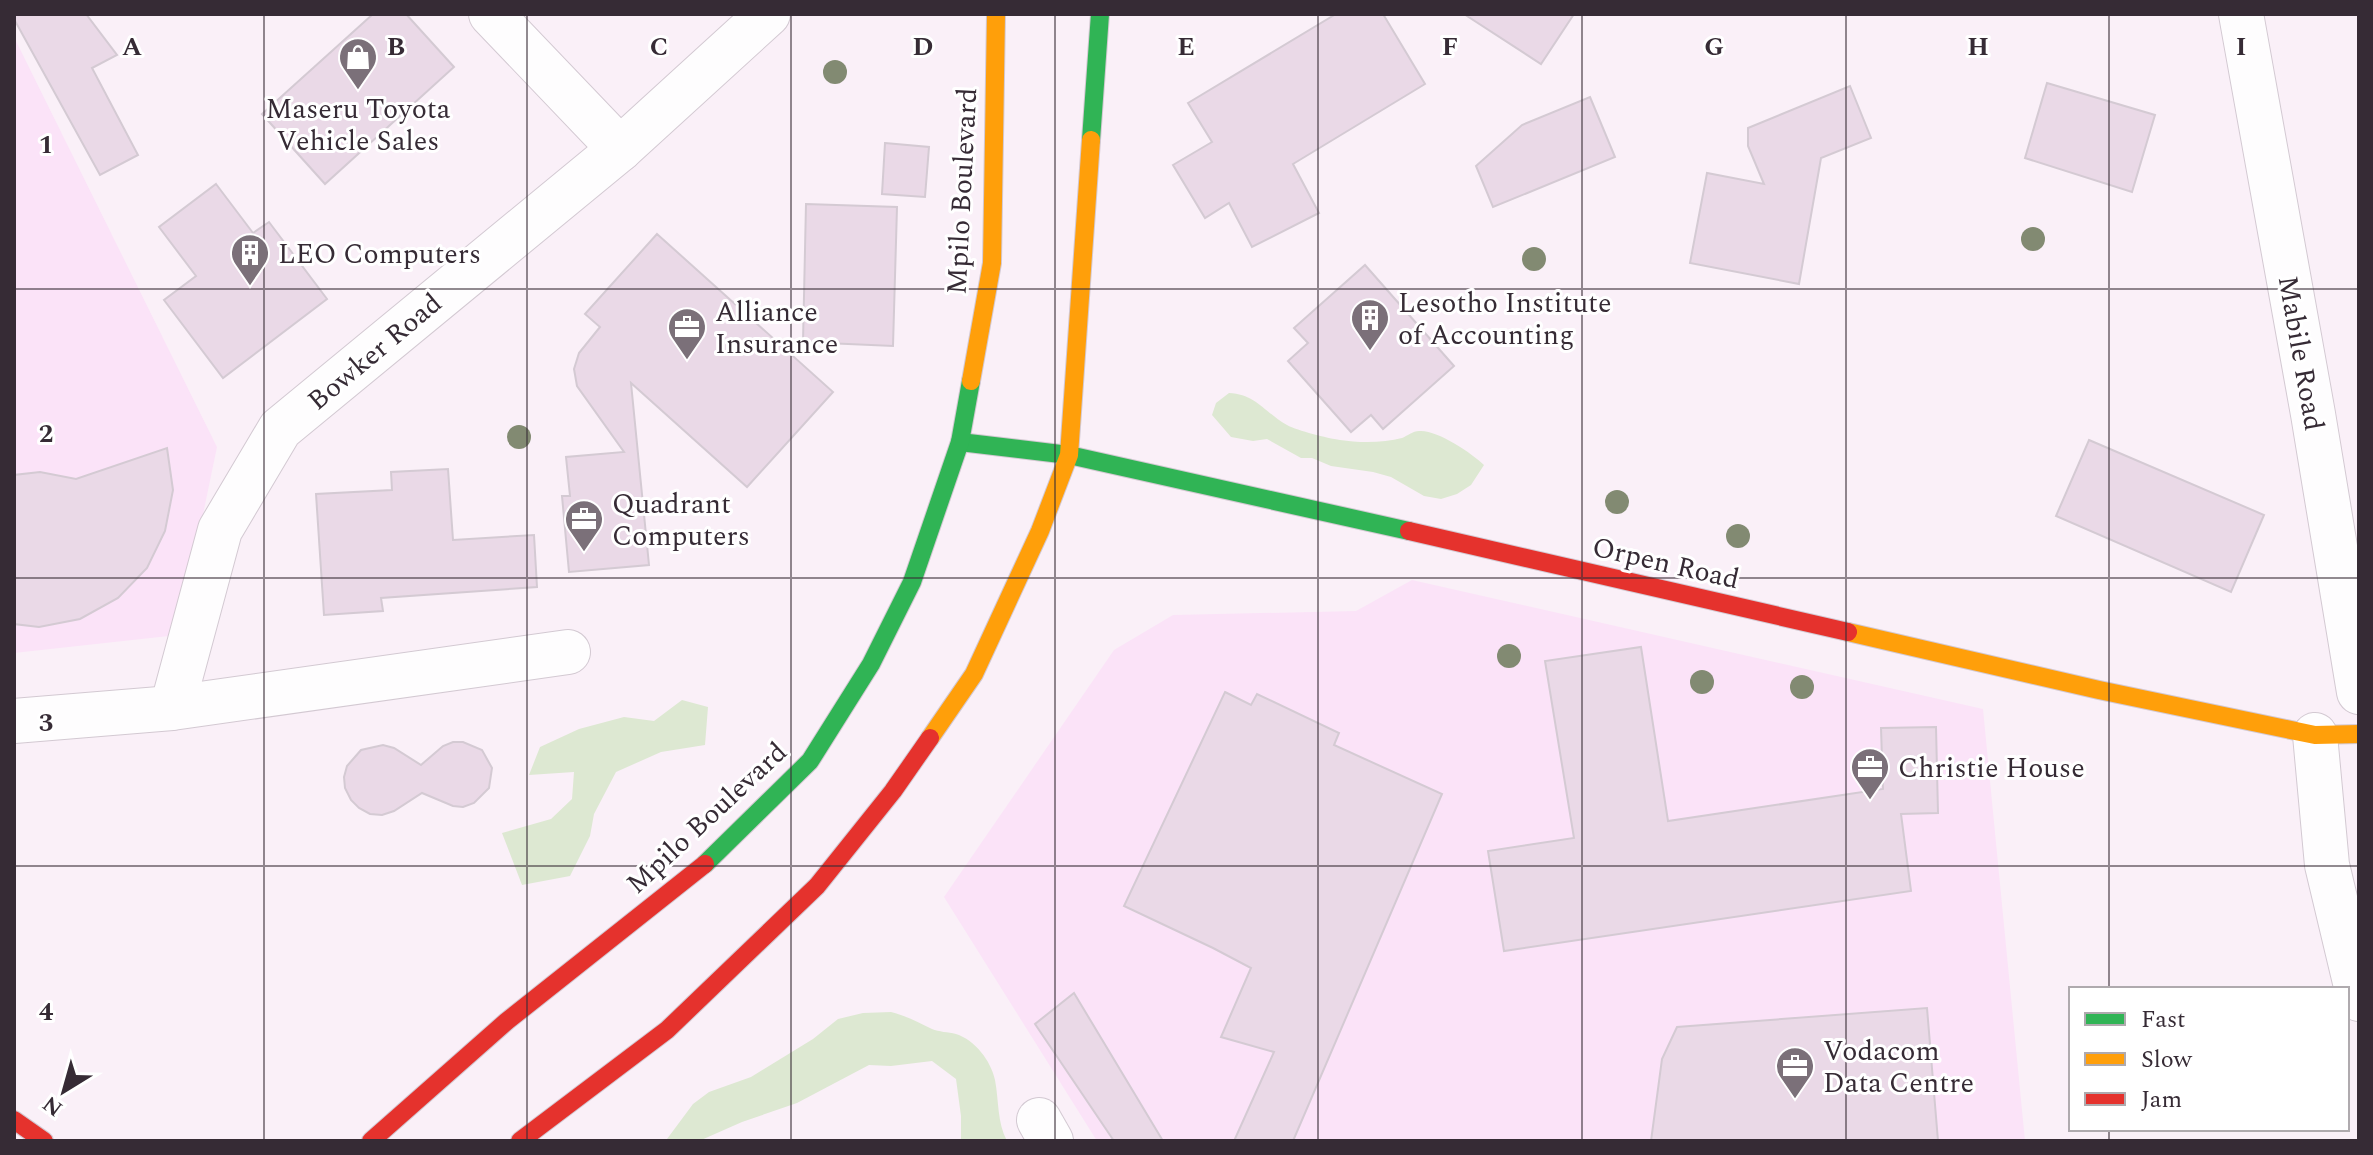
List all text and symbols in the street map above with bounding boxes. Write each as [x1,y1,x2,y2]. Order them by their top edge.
text: A [122,27,142,67]
text: B [387,27,405,67]
text: C [650,27,668,67]
text: D [913,27,933,67]
text: E [1177,27,1195,67]
text: F [1442,27,1458,67]
text: G [1704,27,1724,67]
text: H [1967,27,1989,67]
text: I [2236,27,2246,67]
shop icon: Maseru Toyota Vehicle Sales [337,36,379,91]
street label: Mpilo Boulevard [936,87,989,296]
place label: Maseru Toyota Vehicle Sales [266,88,451,163]
text: 1 [39,125,53,165]
building icon: LEO Computers [229,232,271,287]
place label: LEO Computers [278,233,481,276]
street label: Mabile Road [2266,272,2335,434]
place label: Lesotho Institute of Accounting [1398,282,1612,357]
street label: Bowker Road [298,283,452,422]
place label: Alliance Insurance [715,291,838,366]
building icon: Lesotho Institute of Accounting [1349,297,1391,352]
office icon: Alliance Insurance [666,306,708,361]
text: 2 [39,414,53,454]
place label: Quadrant Computers [612,483,750,558]
office icon: Quadrant Computers [563,498,605,553]
street label: Orpen Road [1588,526,1743,601]
text: 3 [39,703,53,743]
street label: Mpilo Boulevard [617,732,797,904]
office icon: Christie House [1849,746,1891,801]
place label: Christie House [1898,747,2085,790]
legend [2069,987,2349,1131]
text: 4 [39,992,54,1032]
text: Fast [2141,1002,2186,1038]
place label: Vodacom Data Centre [1823,1030,1974,1105]
text: Slow [2141,1042,2193,1078]
office icon: Vodacom Data Centre [1774,1045,1816,1100]
north arrow [24,1051,104,1131]
text: Jam [2141,1082,2182,1118]
text: N [36,1087,70,1124]

